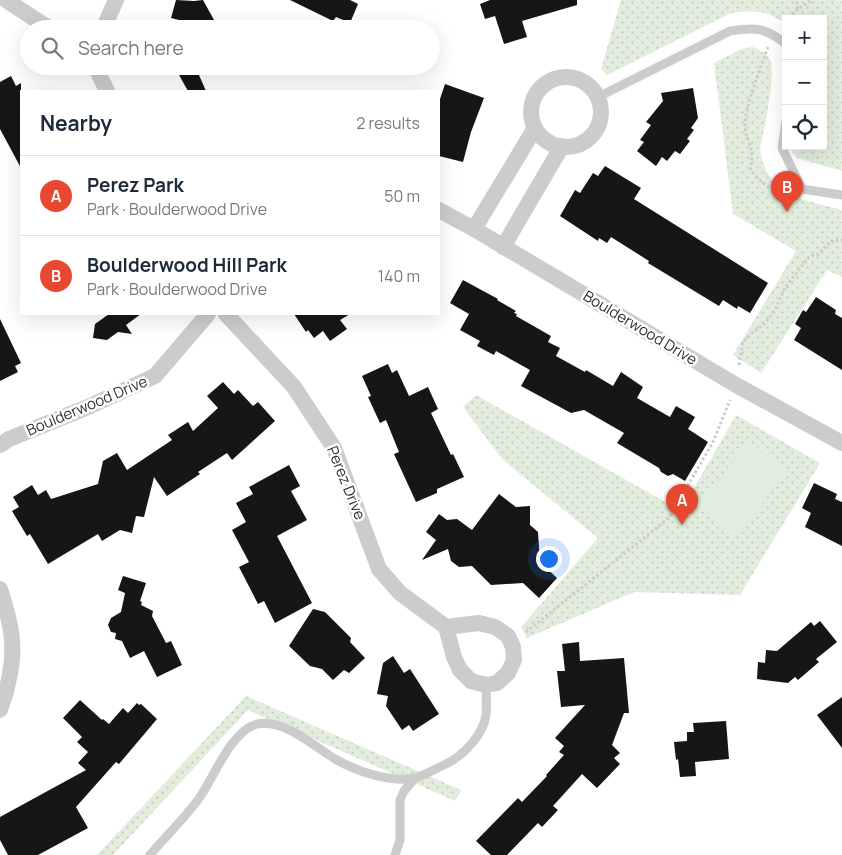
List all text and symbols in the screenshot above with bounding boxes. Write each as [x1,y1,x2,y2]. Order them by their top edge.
map controls [782,15,827,150]
button: + [782,15,827,60]
search box [20,20,440,75]
icon: search [38,34,66,62]
text: Search here [78,35,184,61]
button: − [782,60,827,105]
button: locate [782,105,827,150]
text: Nearby [40,109,112,137]
text: 2 results [356,112,420,134]
pin: B [771,171,803,212]
text: Perez Park [87,172,184,198]
text: A [51,185,61,207]
text: 50 m [384,185,420,207]
text: Park · Boulderwood Drive [87,198,267,220]
text: Boulderwood Hill Park [87,252,287,278]
text: B [51,265,61,287]
text: 140 m [378,265,420,287]
text: Park · Boulderwood Drive [87,278,267,300]
street label: Boulderwood Drive [579,285,701,370]
street label: Boulderwood Drive [23,370,151,440]
street label: Perez Drive [322,443,371,523]
pin: A [666,484,698,525]
your location [536,546,562,572]

